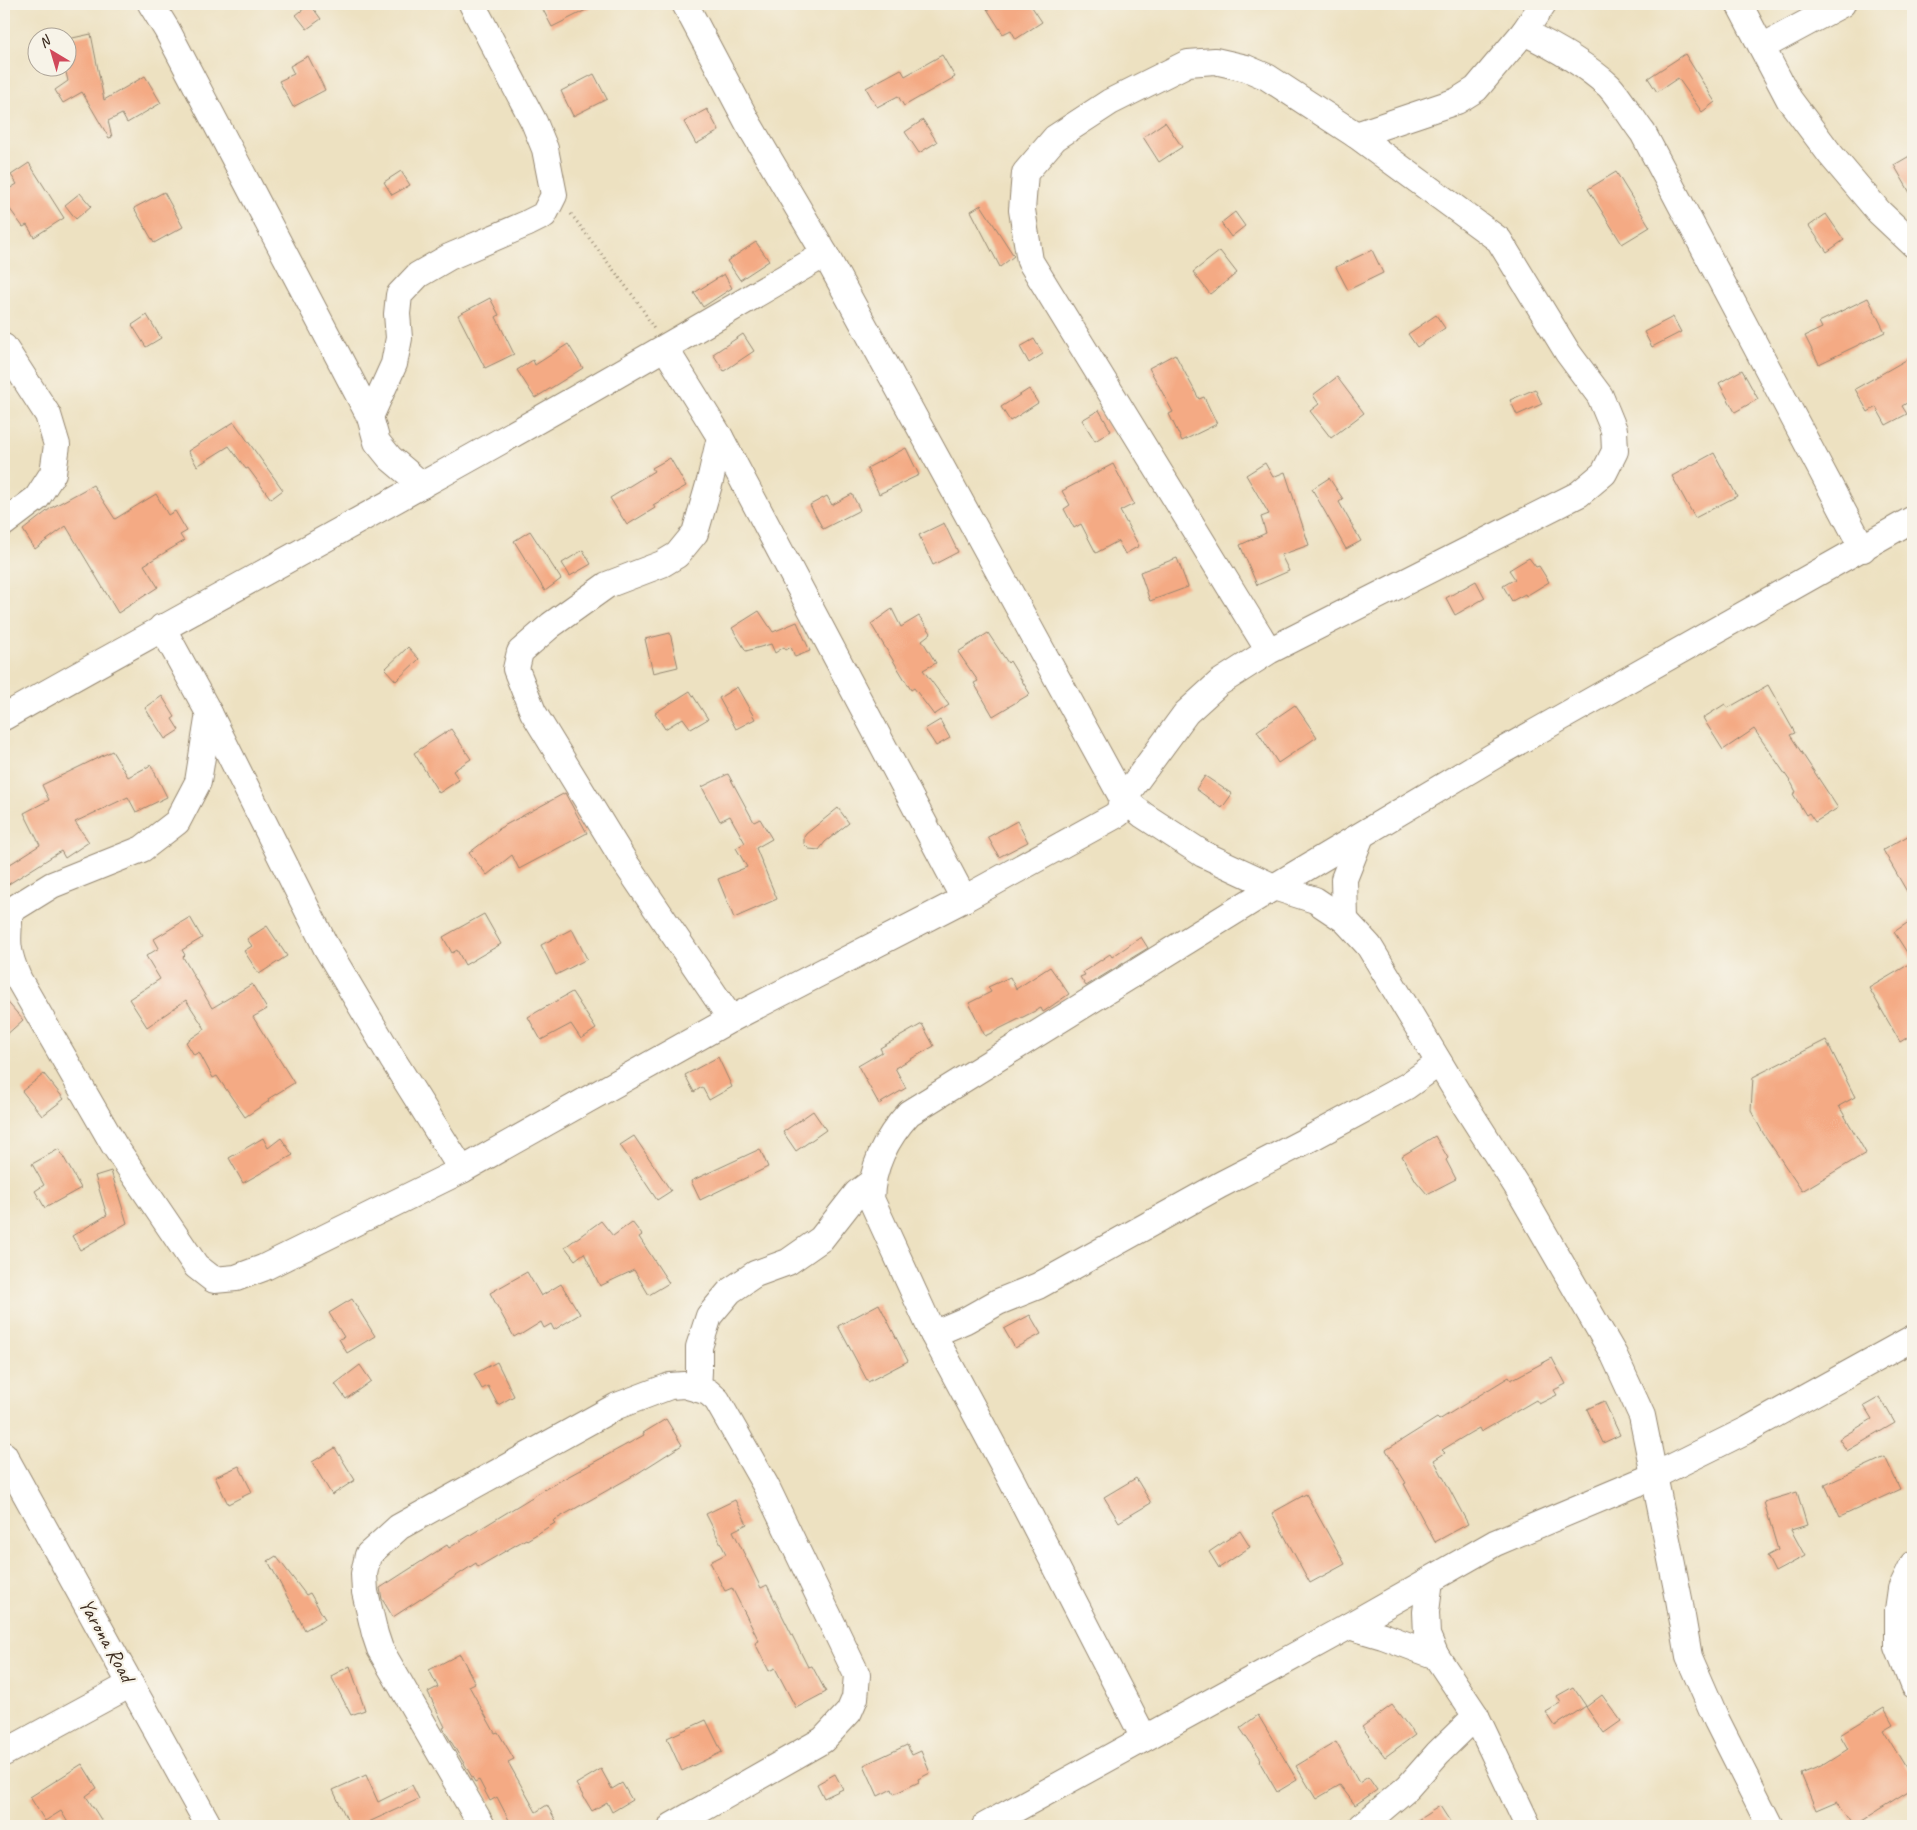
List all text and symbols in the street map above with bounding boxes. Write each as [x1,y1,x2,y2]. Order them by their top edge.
north arrow [28,28,78,78]
text: N [36,31,55,52]
street label: Yarona Road [73,1594,142,1689]

